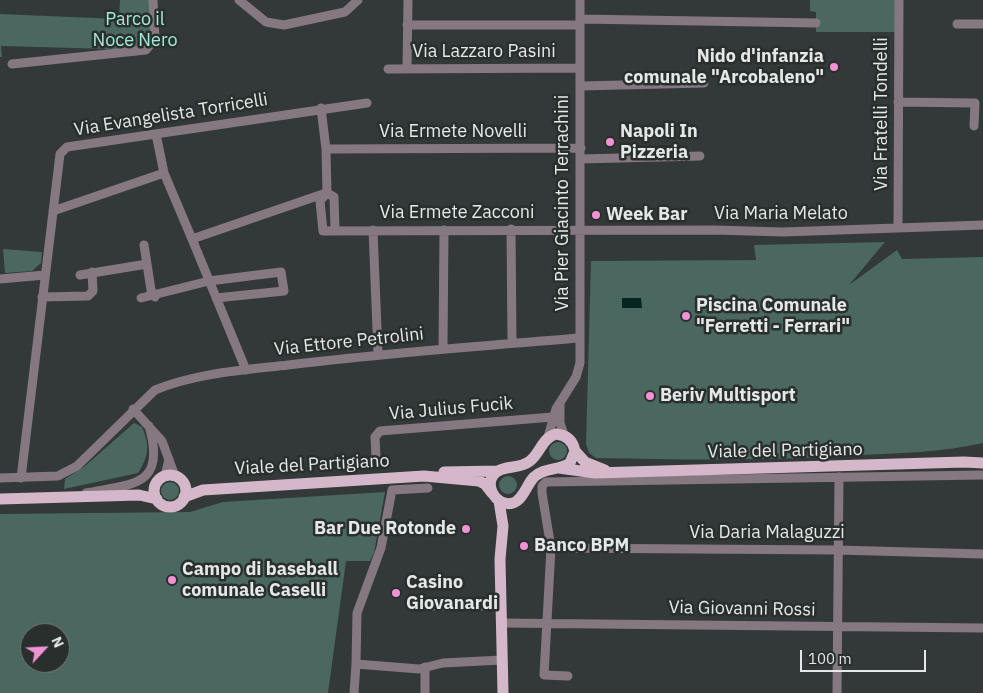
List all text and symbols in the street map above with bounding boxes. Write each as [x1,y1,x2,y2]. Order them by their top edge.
park label: Parco il Noce Nero [92,9,178,52]
street label: Via Fratelli Tondelli [871,37,893,191]
street label: Via Lazzaro Pasini [412,41,556,63]
place label: Nido d'infanzia comunale "Arcobaleno" [624,46,824,88]
marker: Nido d'infanzia comunale "Arcobaleno" [828,61,840,73]
street label: Via Evangelista Torricelli [73,89,269,141]
street label: Via Pier Giacinto Terrachini [552,95,574,311]
street label: Via Ermete Novelli [379,121,527,143]
place label: Napoli In Pizzeria [620,121,698,163]
marker: Napoli In Pizzeria [604,136,616,148]
street label: Via Ermete Zacconi [379,202,535,224]
street label: Via Maria Melato [714,203,848,225]
place label: Week Bar [606,204,687,226]
marker: Week Bar [590,209,602,221]
place label: Piscina Comunale "Ferretti - Ferrari" [696,295,850,338]
marker: Piscina Comunale "Ferretti - Ferrari" [680,310,692,322]
street label: Via Ettore Petrolini [273,323,425,361]
place label: Beriv Multisport [660,385,796,407]
marker: Beriv Multisport [644,390,656,402]
street label: Via Julius Fucik [388,393,514,425]
street label: Viale del Partigiano [707,439,863,463]
street label: Viale del Partigiano [234,450,390,480]
place label: Bar Due Rotonde [314,518,456,540]
street label: Via Daria Malaguzzi [689,522,845,544]
marker: Bar Due Rotonde [460,523,472,535]
place label: Banco BPM [534,535,629,557]
marker: Banco BPM [518,540,530,552]
place label: Campo di baseball comunale Caselli [182,559,338,602]
place label: Casino Giovanardi [406,572,498,614]
marker: Campo di baseball comunale Caselli [166,574,178,586]
marker: Casino Giovanardi [390,587,402,599]
street label: Via Giovanni Rossi [668,597,816,621]
north arrow [20,623,70,673]
text: N [47,634,68,650]
scale bar [803,640,929,672]
text: 100 m [808,649,852,668]

